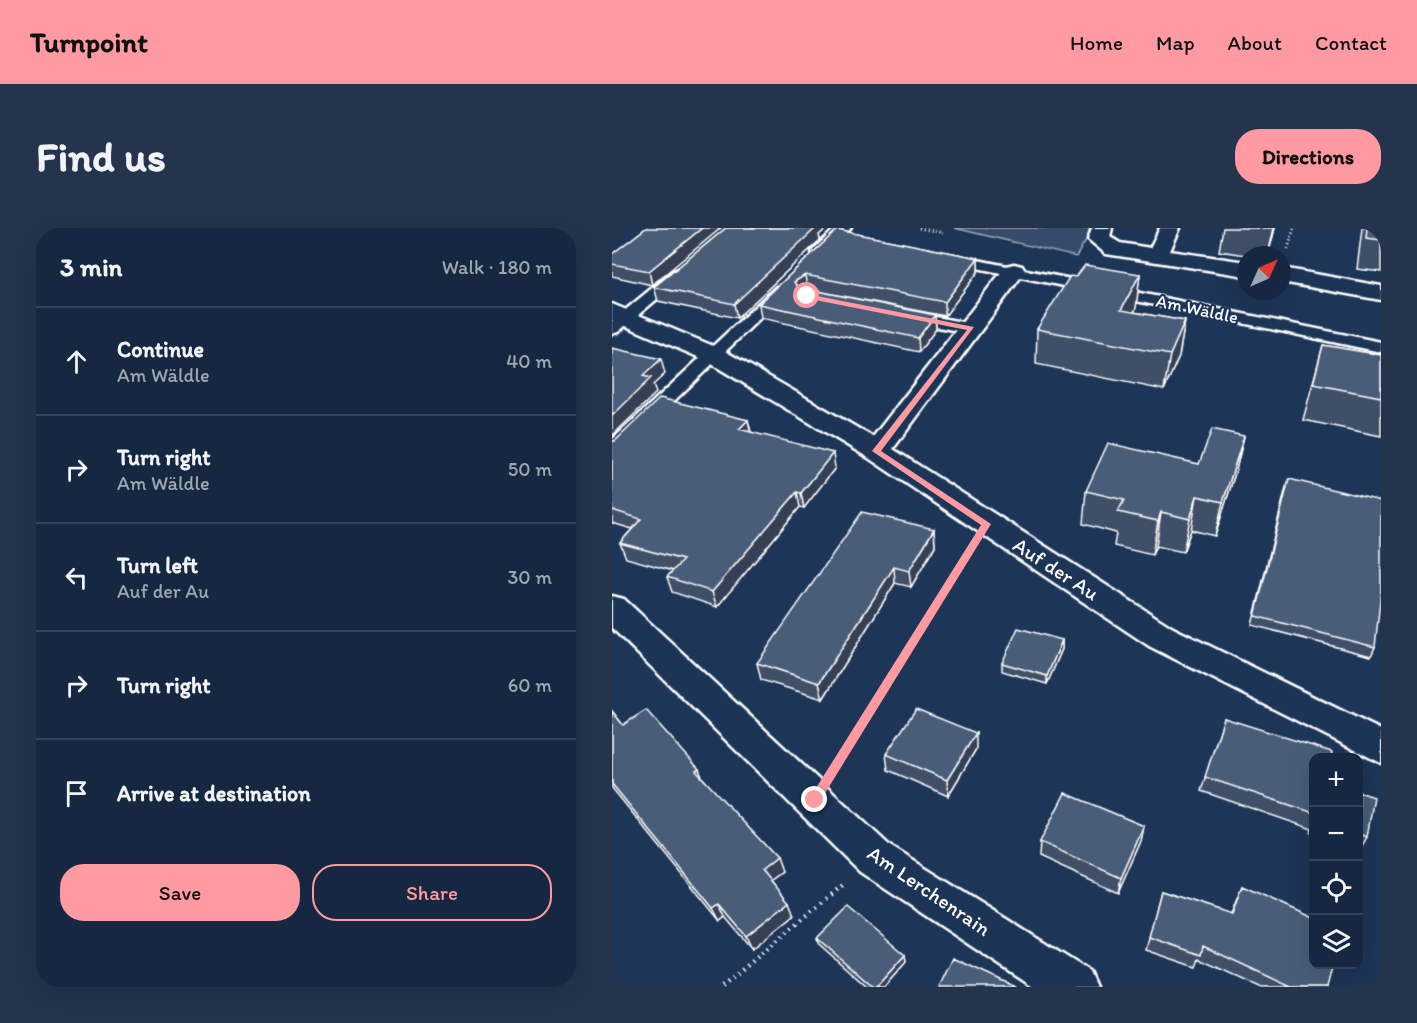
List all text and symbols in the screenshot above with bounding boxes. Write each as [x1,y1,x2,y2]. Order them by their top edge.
text: Turnpoint [30,25,148,59]
text: Home [1070,30,1123,55]
text: Map [1156,30,1195,55]
text: About [1228,30,1282,55]
text: Contact [1315,30,1387,55]
button: Directions [1235,129,1381,184]
text: Find us [36,131,166,182]
north arrow [1237,246,1291,300]
text: 3 min [60,251,122,283]
text: Walk · 180 m [442,255,552,279]
route start [793,282,819,308]
street label: Am Wäldle [1154,290,1240,328]
text: Continue [117,336,204,363]
icon: ahead [60,345,93,378]
text: 40 m [506,349,552,373]
text: Am Wäldle [117,363,210,387]
text: Turn right [117,444,211,471]
icon: right [60,453,93,486]
text: 50 m [508,457,552,481]
text: Am Wäldle [117,471,210,495]
street label: Auf der Au [1009,532,1104,606]
text: Turn left [117,552,198,579]
icon: left [60,561,93,594]
text: 30 m [507,565,552,589]
text: Auf der Au [117,579,209,603]
icon: right [60,669,93,702]
text: Turn right [117,672,211,699]
text: 60 m [508,673,552,697]
map controls [1309,753,1363,969]
button: + [1309,753,1363,807]
icon: arrive [60,777,93,810]
text: Arrive at destination [117,780,311,807]
route end [801,786,827,812]
button: − [1309,807,1363,861]
street label: Am Lerchenrain [863,840,996,941]
button: locate [1309,861,1363,915]
button: Save [60,864,300,921]
button: Share [312,864,552,921]
button: layers [1309,915,1363,969]

